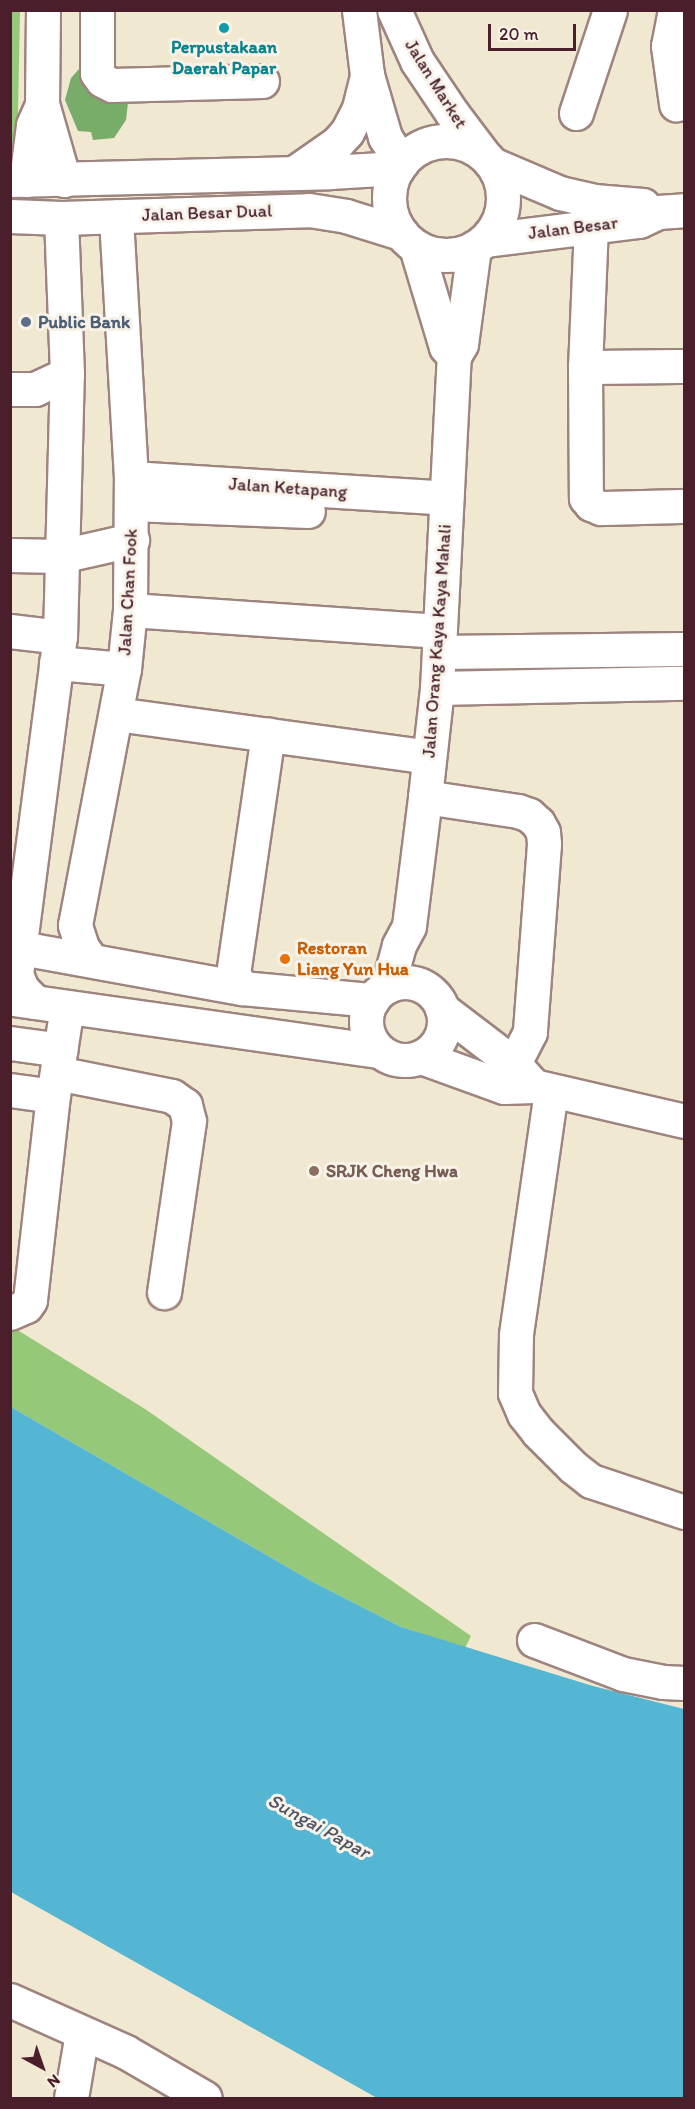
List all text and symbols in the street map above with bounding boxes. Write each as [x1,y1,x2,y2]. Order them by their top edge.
scale bar [491,12,580,50]
marker: Perpustakaan Daerah Papar [217,21,231,35]
text: 20 m [499,23,539,45]
street label: Jalan Market [400,36,472,132]
place label: Perpustakaan Daerah Papar [171,37,277,80]
street label: Jalan Besar Dual [142,200,272,226]
street label: Jalan Besar [527,212,619,244]
place label: Public Bank [38,311,130,333]
marker: Public Bank [19,315,33,329]
street label: Jalan Ketapang [228,473,348,503]
street label: Jalan Orang Kaya Kaya Mahali [418,524,456,758]
street label: Jalan Chan Fook [114,529,142,655]
place label: Restoran Liang Yun Hua [297,938,408,980]
marker: Restoran Liang Yun Hua [278,952,292,966]
place label: SRJK Cheng Hwa [326,1160,458,1182]
marker: SRJK Cheng Hwa [307,1164,321,1178]
water label: Sungai Papar [264,1788,374,1864]
north arrow [12,2037,72,2097]
text: N [44,2070,64,2092]

